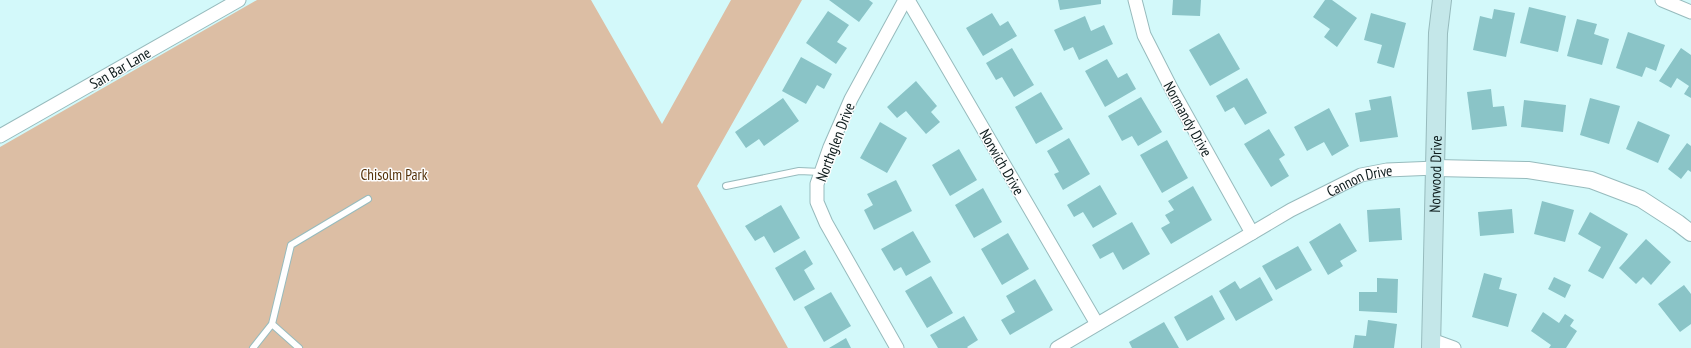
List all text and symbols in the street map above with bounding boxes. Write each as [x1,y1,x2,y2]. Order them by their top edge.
street label: San Bar Lane [86,43,154,93]
street label: Normandy Drive [1160,78,1216,160]
street label: Northglen Drive [811,100,859,184]
street label: Norwich Drive [975,126,1029,198]
street label: Norwood Drive [1425,135,1445,213]
street label: Cannon Drive [1323,160,1393,200]
park label: Chisolm Park [360,165,428,184]

